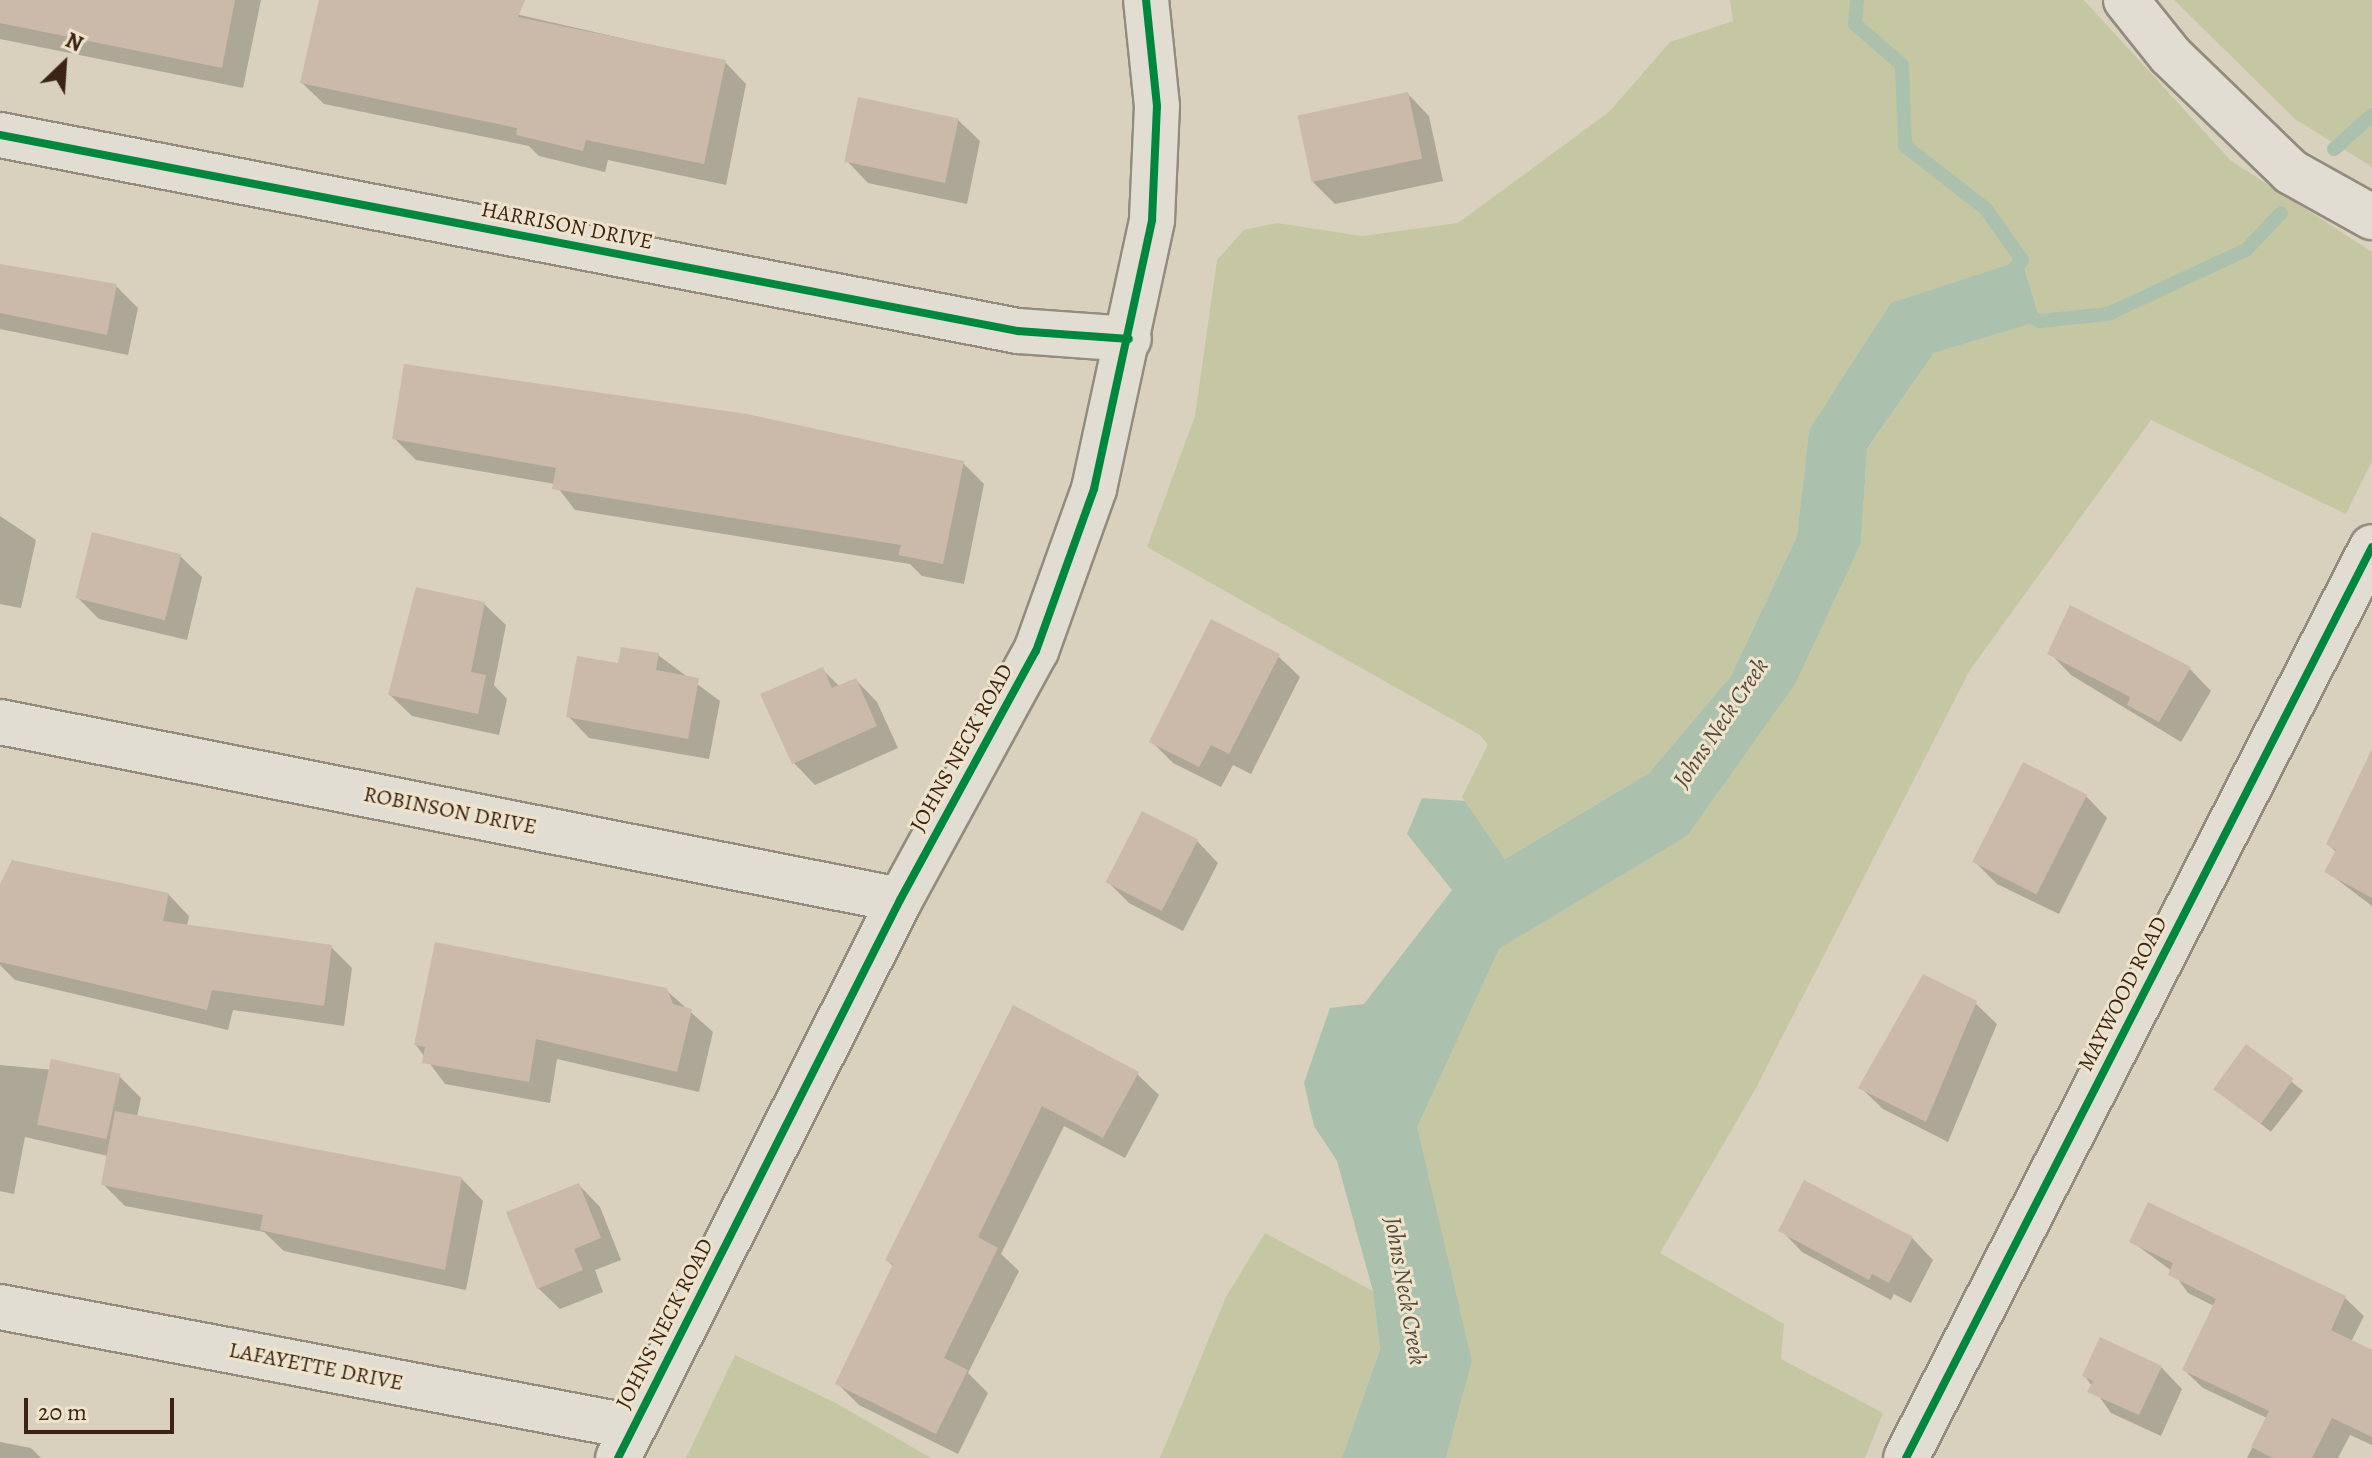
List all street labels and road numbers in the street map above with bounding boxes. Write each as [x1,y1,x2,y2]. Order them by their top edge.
street label: HARRISON DRIVE [479,196,655,256]
street label: JOHNS NECK ROAD [905,660,1019,836]
street label: ROBINSON DRIVE [361,781,539,841]
street label: MAYWOOD ROAD [2073,912,2173,1076]
street label: JOHNS NECK ROAD [611,1234,719,1414]
street label: LAFAYETTE DRIVE [227,1337,405,1397]

